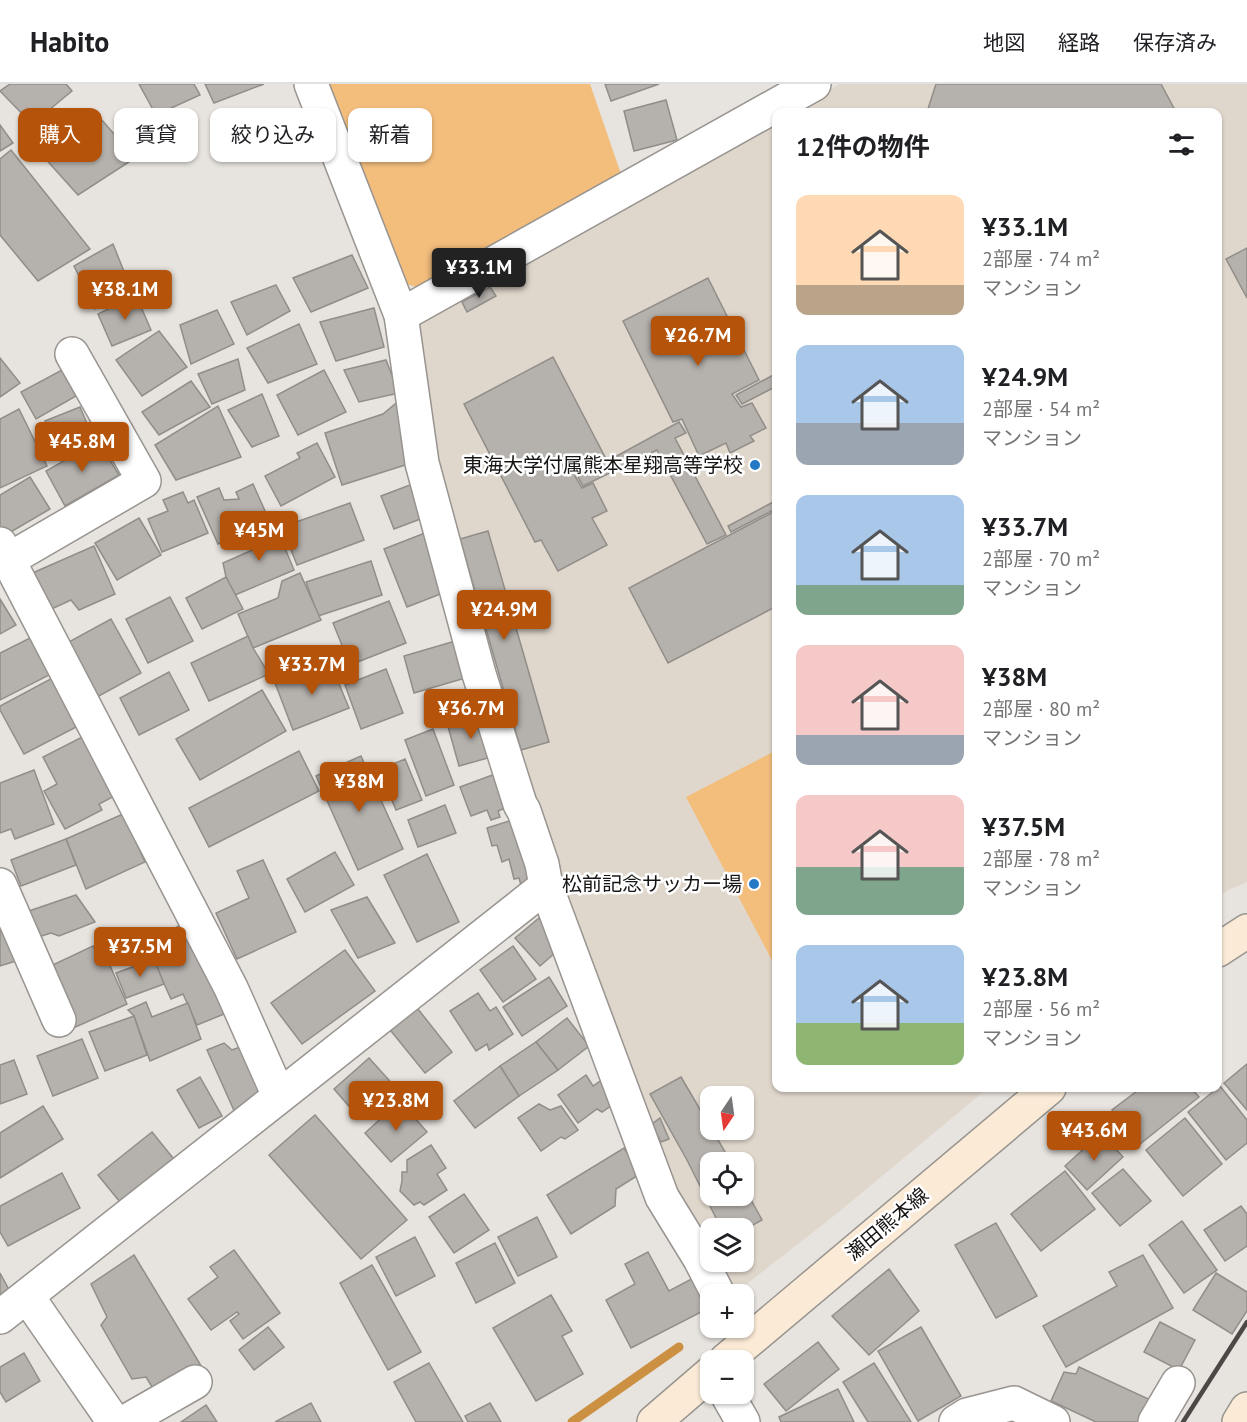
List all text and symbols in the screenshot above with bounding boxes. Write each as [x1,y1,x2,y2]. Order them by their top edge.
text: Habito [30,23,109,60]
text: 地図 [983,29,1025,56]
text: 経路 [1058,29,1100,56]
text: 保存済み [1133,29,1217,56]
chip: 購入 [18,108,102,162]
chip: 賃貸 [114,108,198,162]
chip: 絞り込み [210,108,336,162]
chip: 新着 [348,108,432,162]
icon: filters [1165,128,1198,161]
text: 12件の物件 [796,130,929,163]
text: ¥33.1M [982,210,1068,243]
icon: home [844,219,916,291]
text: 2部屋 · 74 m² [982,246,1100,272]
pin: ¥33.1M [430,248,528,299]
text: ¥33.1M [446,254,512,280]
pin: ¥38.1M [76,270,174,321]
text: マンション [982,275,1082,301]
text: ¥38.1M [92,276,158,302]
pin: ¥26.7M [649,316,747,367]
text: ¥26.7M [665,322,731,348]
text: ¥24.9M [982,360,1068,393]
icon: home [844,369,916,441]
text: 2部屋 · 54 m² [982,396,1100,422]
pin: ¥45.8M [33,422,131,473]
text: マンション [982,425,1082,451]
text: ¥45.8M [49,428,115,454]
place label: 東海大学付属熊本星翔高等学校 [463,452,743,478]
marker: 東海大学付属熊本星翔高等学校 [748,458,762,472]
text: ¥33.7M [982,510,1068,543]
pin: ¥45M [223,511,295,562]
text: ¥45M [234,517,284,543]
icon: home [844,519,916,591]
text: 2部屋 · 70 m² [982,546,1100,572]
text: マンション [982,575,1082,601]
pin: ¥24.9M [455,590,553,641]
text: ¥24.9M [471,596,537,622]
pin: ¥33.7M [263,645,361,696]
text: ¥33.7M [279,651,345,677]
text: ¥38M [982,660,1047,693]
icon: home [844,669,916,741]
pin: ¥36.7M [422,689,520,740]
text: ¥36.7M [438,695,504,721]
text: 2部屋 · 80 m² [982,696,1100,722]
text: マンション [982,725,1082,751]
pin: ¥38M [323,762,395,813]
text: ¥38M [334,768,384,794]
text: ¥37.5M [982,810,1065,843]
icon: home [844,819,916,891]
text: 2部屋 · 78 m² [982,846,1100,872]
place label: 松前記念サッカー場 [562,871,742,897]
text: マンション [982,875,1082,901]
marker: 松前記念サッカー場 [747,877,761,891]
pin: ¥37.5M [91,927,189,978]
text: ¥37.5M [108,933,172,959]
text: ¥23.8M [982,960,1068,993]
icon: home [844,969,916,1041]
text: 2部屋 · 56 m² [982,996,1100,1022]
text: マンション [982,1025,1082,1051]
pin: ¥23.8M [347,1081,445,1132]
north arrow [700,1086,754,1140]
map controls [700,1086,754,1404]
text: ¥23.8M [363,1087,429,1113]
pin: ¥43.6M [1045,1111,1143,1162]
text: ¥43.6M [1061,1117,1127,1143]
button: locate [700,1152,754,1206]
street label: 瀬田熊本線 [840,1182,934,1266]
button: layers [700,1218,754,1272]
button: + [700,1284,754,1338]
button: − [700,1350,754,1404]

